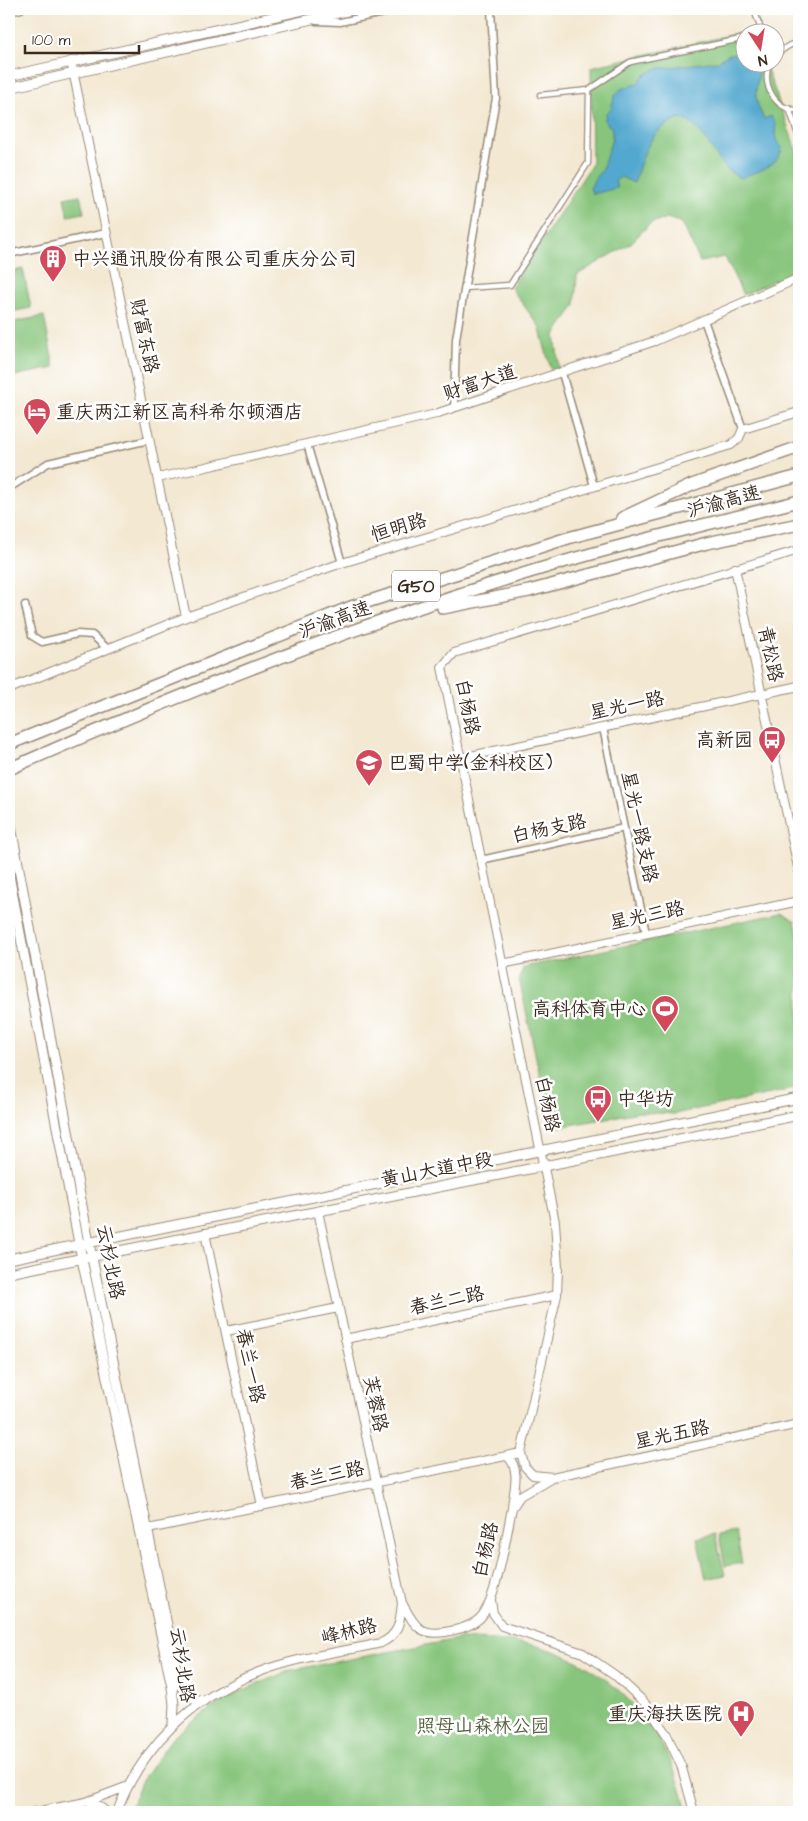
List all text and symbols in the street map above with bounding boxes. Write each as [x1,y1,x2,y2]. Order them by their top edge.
scale bar [25,22,139,54]
north arrow [736,22,786,72]
text: 100 m [32,30,71,51]
text: N [756,49,769,70]
building icon: 中兴通讯股份有限公司重庆分公司 [38,244,68,283]
place label: 中兴通讯股份有限公司重庆分公司 [72,246,357,273]
street label: 财富东路 [123,296,165,376]
street label: 财富大道 [440,358,520,408]
hotel icon: 重庆两江新区高科希尔顿酒店 [22,397,52,436]
place label: 重庆两江新区高科希尔顿酒店 [56,399,303,426]
street label: 沪渝高速 [684,479,764,525]
street label: 恒明路 [368,507,430,549]
road number: G50 [392,570,440,602]
street label: 沪渝高速 [295,594,375,646]
street label: 青松路 [751,623,789,685]
street label: 白杨路 [448,676,486,738]
street label: 星光一路 [587,685,667,727]
bus stop icon: 高新园 [757,725,787,764]
place label: 高新园 [696,727,753,754]
school or university icon: 巴蜀中学(金科校区) [354,748,384,787]
place label: 巴蜀中学(金科校区) [388,750,553,777]
street label: 星光一路支路 [614,768,664,886]
street label: 白杨支路 [509,808,589,850]
street label: 星光三路 [607,895,687,937]
sports icon: 高科体育中心 [650,994,680,1033]
place label: 高科体育中心 [532,996,646,1023]
street label: 白杨路 [528,1073,566,1135]
bus stop icon: 中华坊 [583,1084,613,1123]
place label: 中华坊 [617,1086,674,1113]
street label: 黄山大道中段 [378,1146,496,1194]
street label: 云杉北路 [89,1222,131,1302]
street label: 春兰二路 [407,1280,487,1322]
street label: 春兰一路 [229,1326,271,1406]
street label: 芙蓉路 [356,1373,394,1435]
street label: 星光五路 [632,1414,712,1456]
street label: 春兰三路 [287,1455,367,1497]
street label: 白杨路 [466,1519,506,1581]
street label: 峰林路 [318,1612,380,1652]
street label: 云杉北路 [163,1625,201,1705]
hospital icon: 重庆海扶医院 [726,1699,756,1738]
place label: 重庆海扶医院 [608,1701,722,1728]
park label: 照母山森林公园 [416,1713,550,1740]

